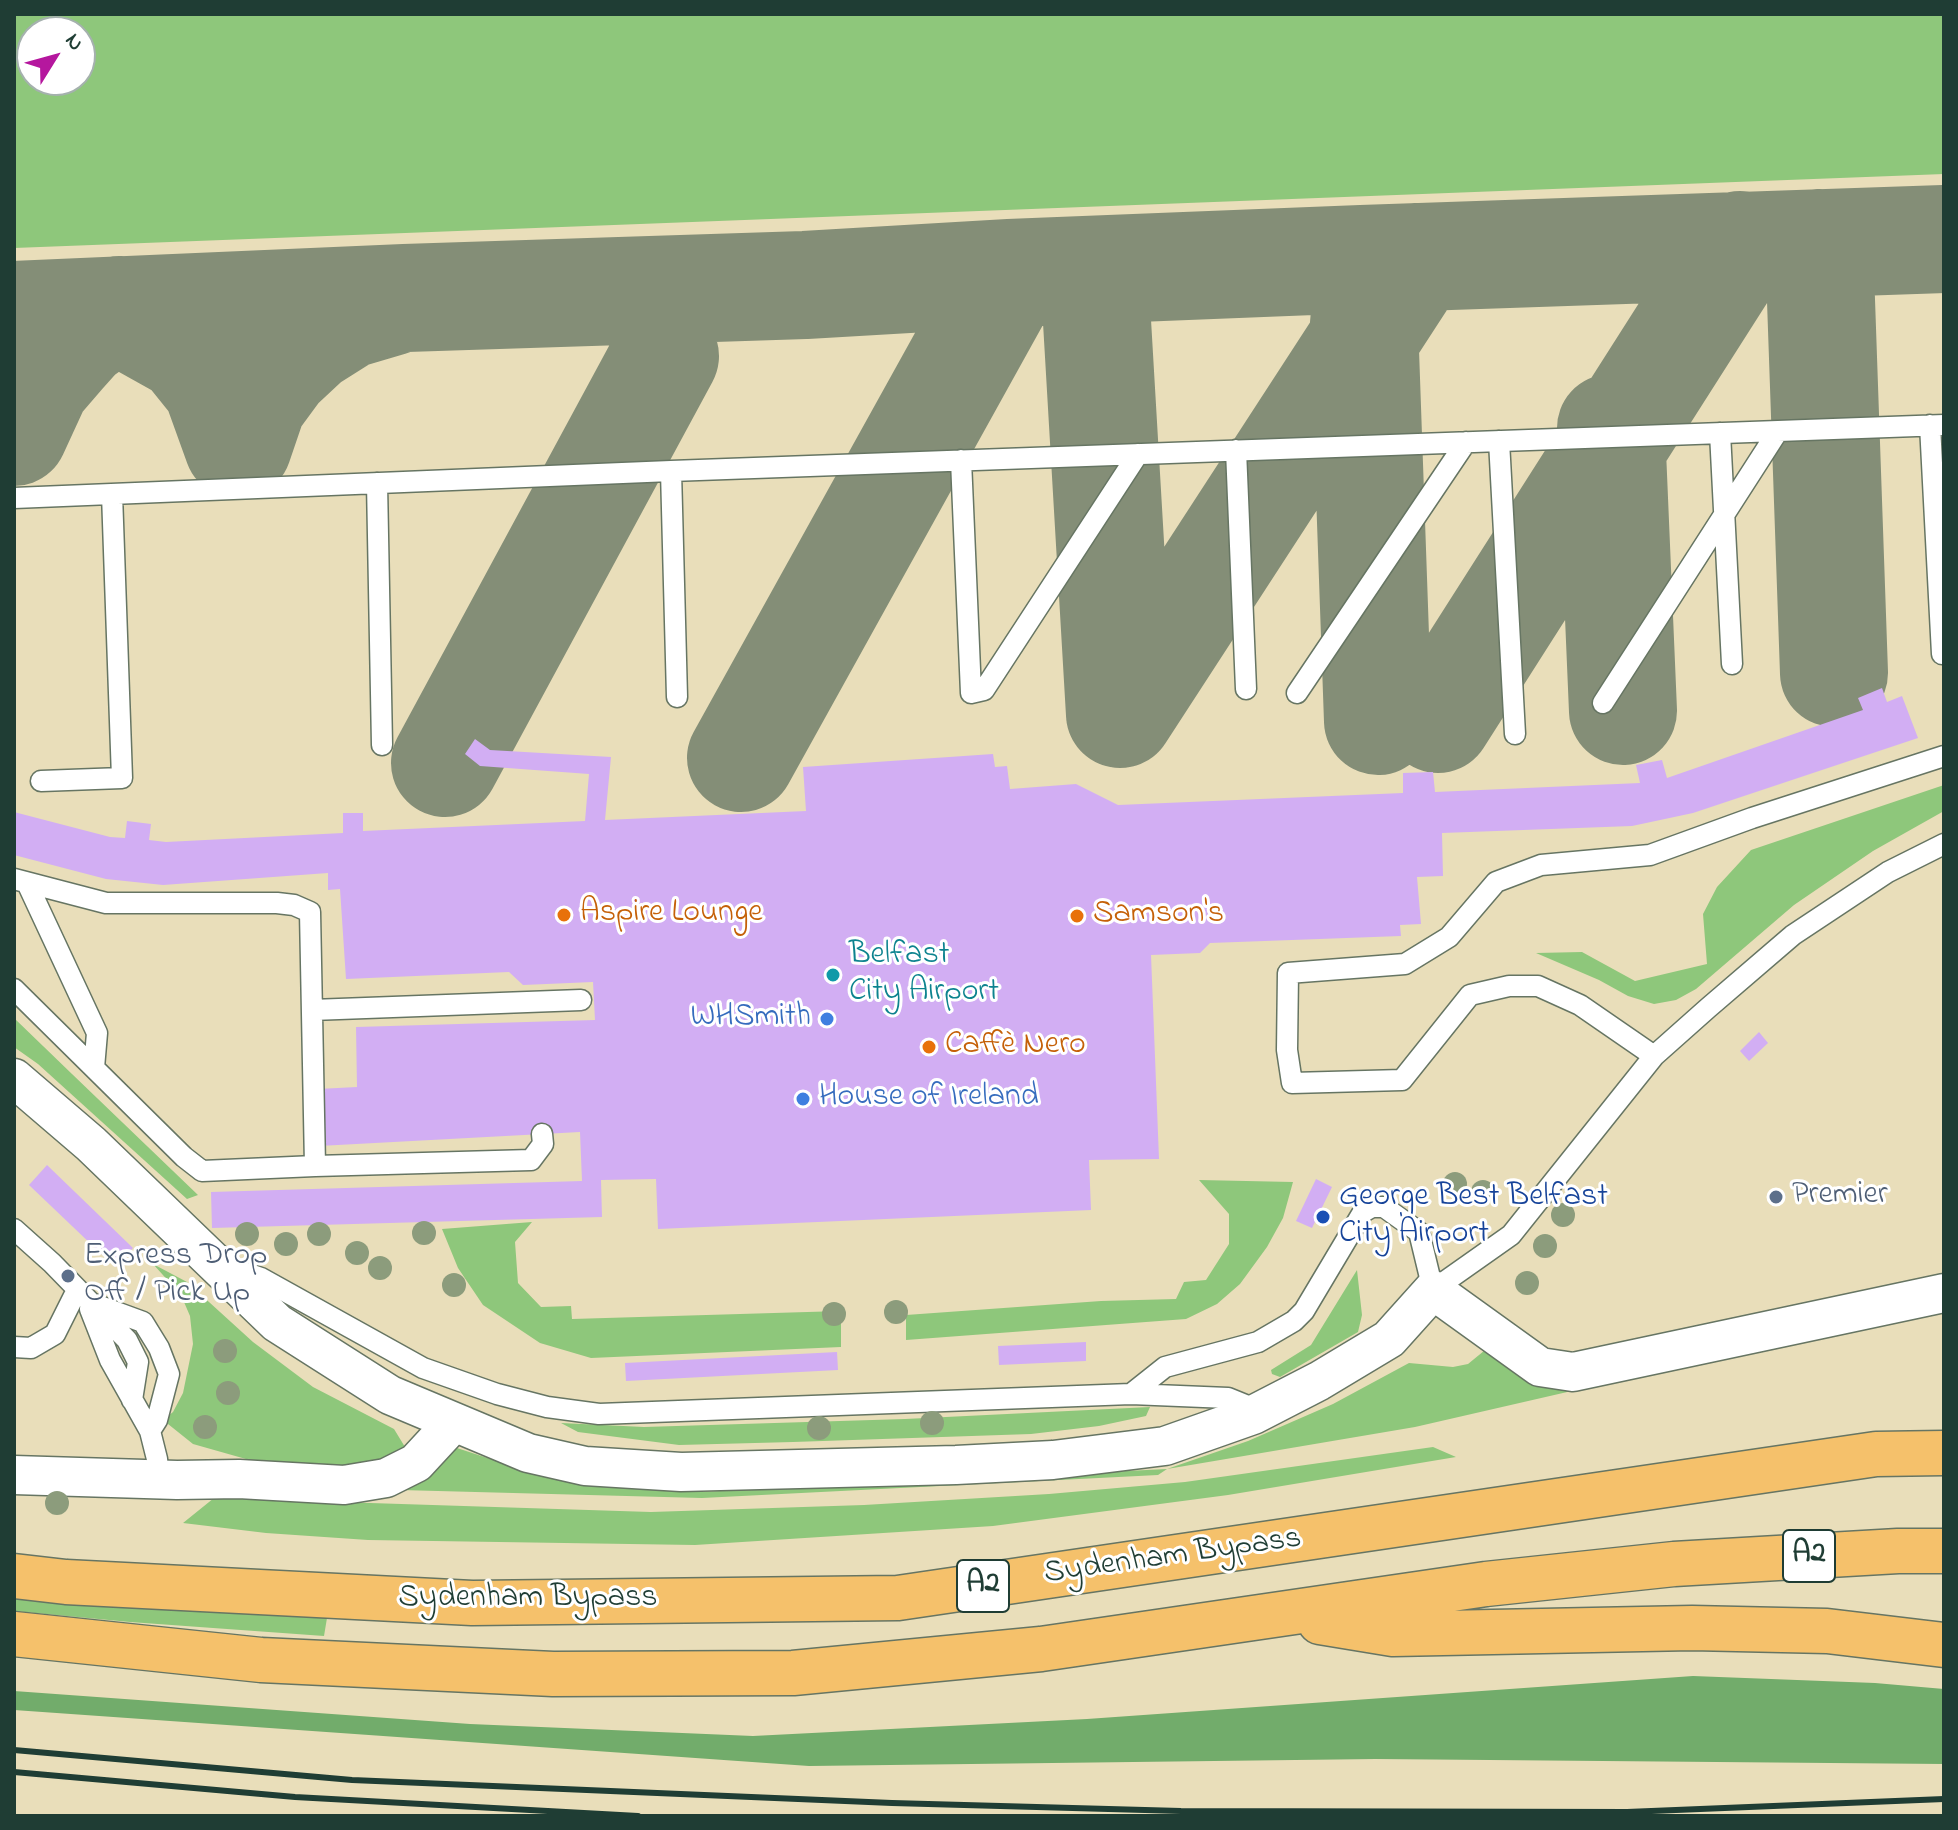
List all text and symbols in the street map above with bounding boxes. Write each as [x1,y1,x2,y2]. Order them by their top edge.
north arrow [16,16,96,96]
text: N [56,27,91,58]
place label: Aspire Lounge [580,896,763,934]
place label: Samson's [1093,897,1224,935]
marker: Aspire Lounge [555,906,573,924]
marker: Samson's [1068,907,1086,925]
place label: Belfast City Airport [849,938,999,1013]
marker: Belfast City Airport [824,966,842,984]
place label: WHSmith [691,1000,811,1038]
marker: WHSmith [818,1010,836,1028]
place label: Caffè Nero [945,1028,1086,1066]
marker: Caffè Nero [920,1038,938,1056]
place label: House of Ireland [819,1080,1039,1118]
marker: House of Ireland [794,1090,812,1108]
place label: Premier [1792,1178,1888,1216]
place label: George Best Belfast City Airport [1339,1180,1608,1255]
marker: Premier [1767,1188,1785,1206]
marker: George Best Belfast City Airport [1314,1208,1332,1226]
place label: Express Drop Off / Pick Up [84,1239,267,1314]
marker: Express Drop Off / Pick Up [59,1267,77,1285]
street label: Sydenham Bypass [1042,1521,1304,1595]
road number: A2 [1783,1530,1835,1582]
road number: A2 [957,1560,1009,1612]
street label: Sydenham Bypass [398,1581,658,1619]

